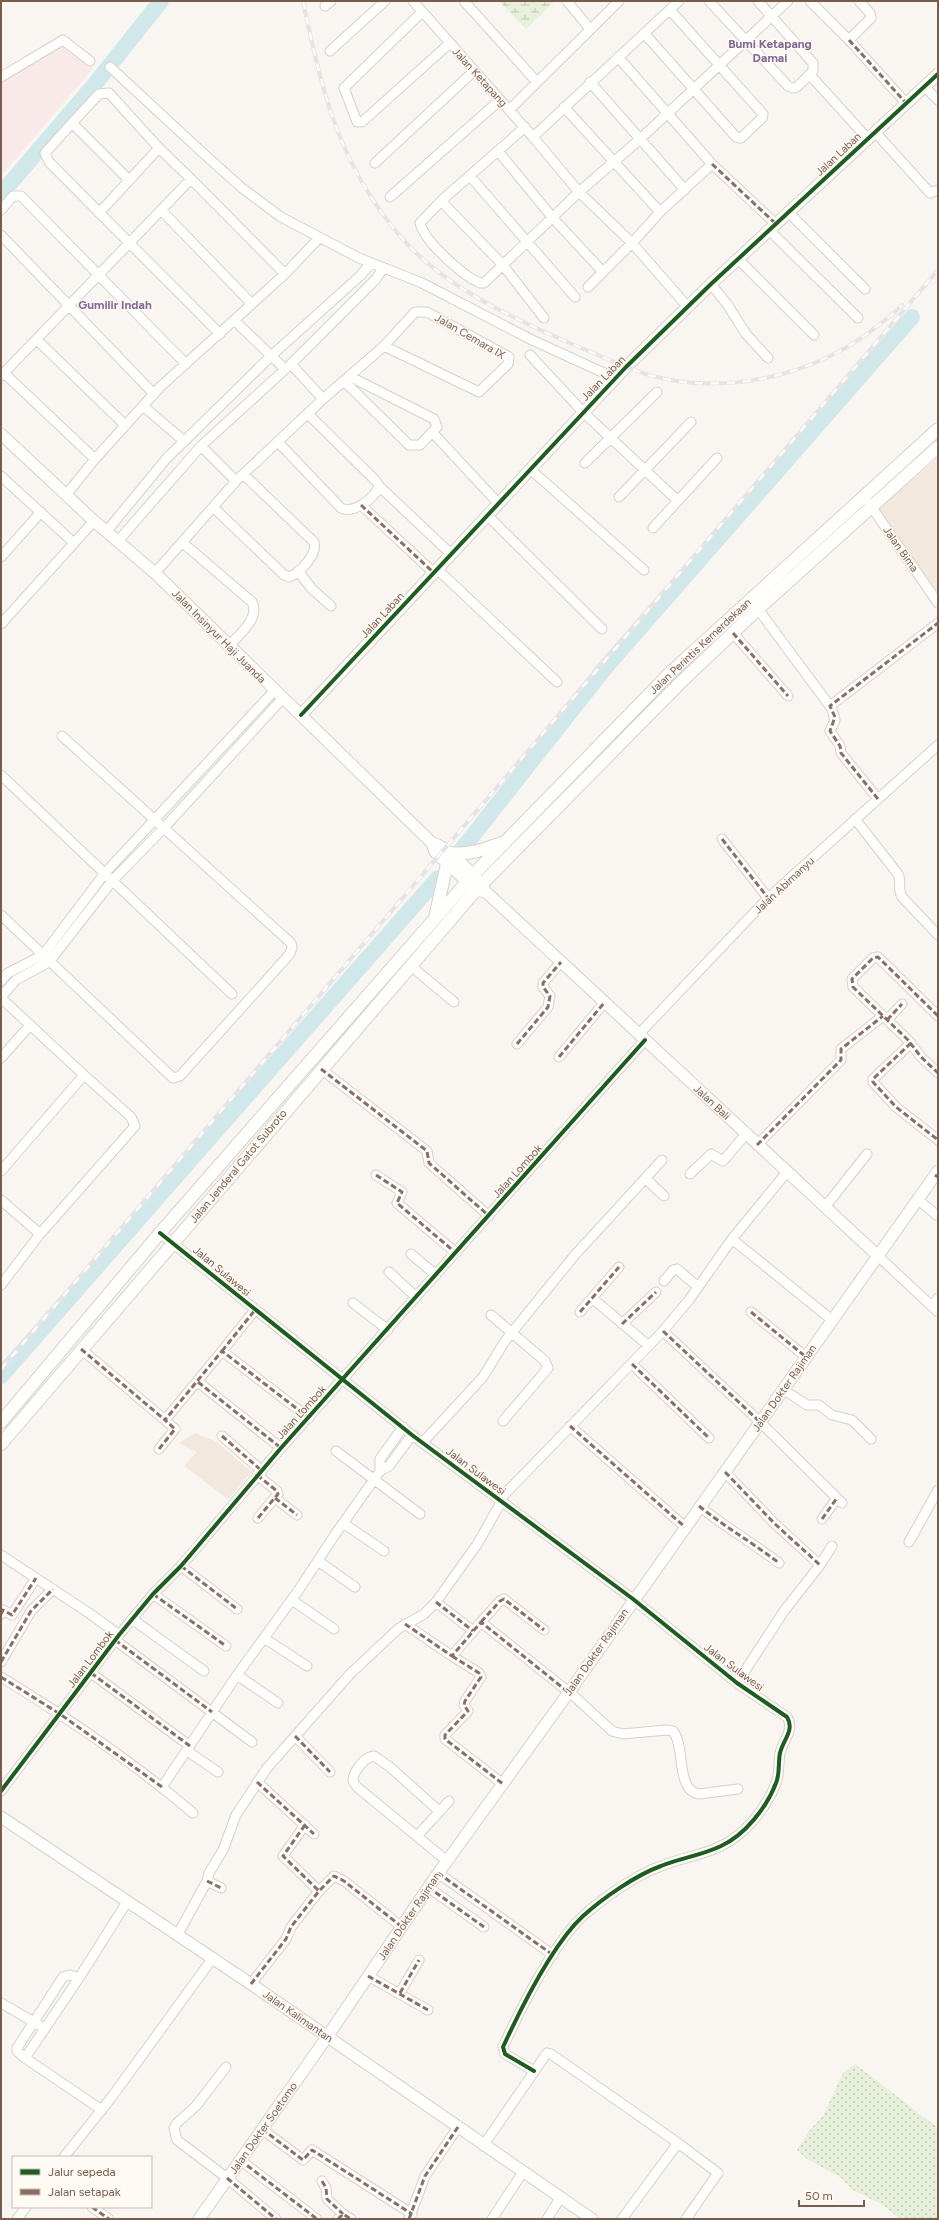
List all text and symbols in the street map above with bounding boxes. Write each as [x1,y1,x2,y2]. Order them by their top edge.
district label: Bumi Ketapang Damai [728,37,812,65]
street label: Jalan Ketapang [450,45,510,110]
street label: Jalan Laban [813,130,864,179]
district label: Gumilir Indah [78,298,152,312]
street label: Jalan Cemara IX [432,311,507,362]
street label: Jalan Laban [579,353,628,404]
street label: Jalan Bima [880,524,921,574]
street label: Jalan Insinyur Haji Juanda [169,587,268,686]
street label: Jalan Laban [358,590,407,641]
street label: Jalan Perintis Kemerdekaan [647,596,754,697]
street label: Jalan Abimanyu [752,854,817,917]
street label: Jalan Bali [691,1082,733,1123]
street label: Jalan Jenderal Gatot Subroto [187,1107,290,1226]
street label: Jalan Lombok [490,1141,545,1201]
street label: Jalan Sulawesi [190,1244,253,1299]
street label: Jalan Dokter Rajiman [750,1342,819,1434]
street label: Jalan Lombok [274,1382,329,1442]
street label: Jalan Sulawesi [443,1445,508,1498]
street label: Jalan Dokter Rajiman [562,1606,631,1698]
street label: Jalan Lombok [65,1628,116,1690]
street label: Jalan Sulawesi [701,1641,766,1694]
street label: Jalan Dokter Rajiman [375,1870,444,1963]
street label: Jalan Kalimantan [260,1987,335,2045]
street label: Jalan Dokter Soetomo [227,2080,300,2177]
legend [12,2156,152,2208]
text: Jalur sepeda [48,2165,116,2179]
scale bar [799,2182,864,2208]
text: Jalan setapak [48,2185,121,2199]
text: 50 m [805,2189,833,2203]

